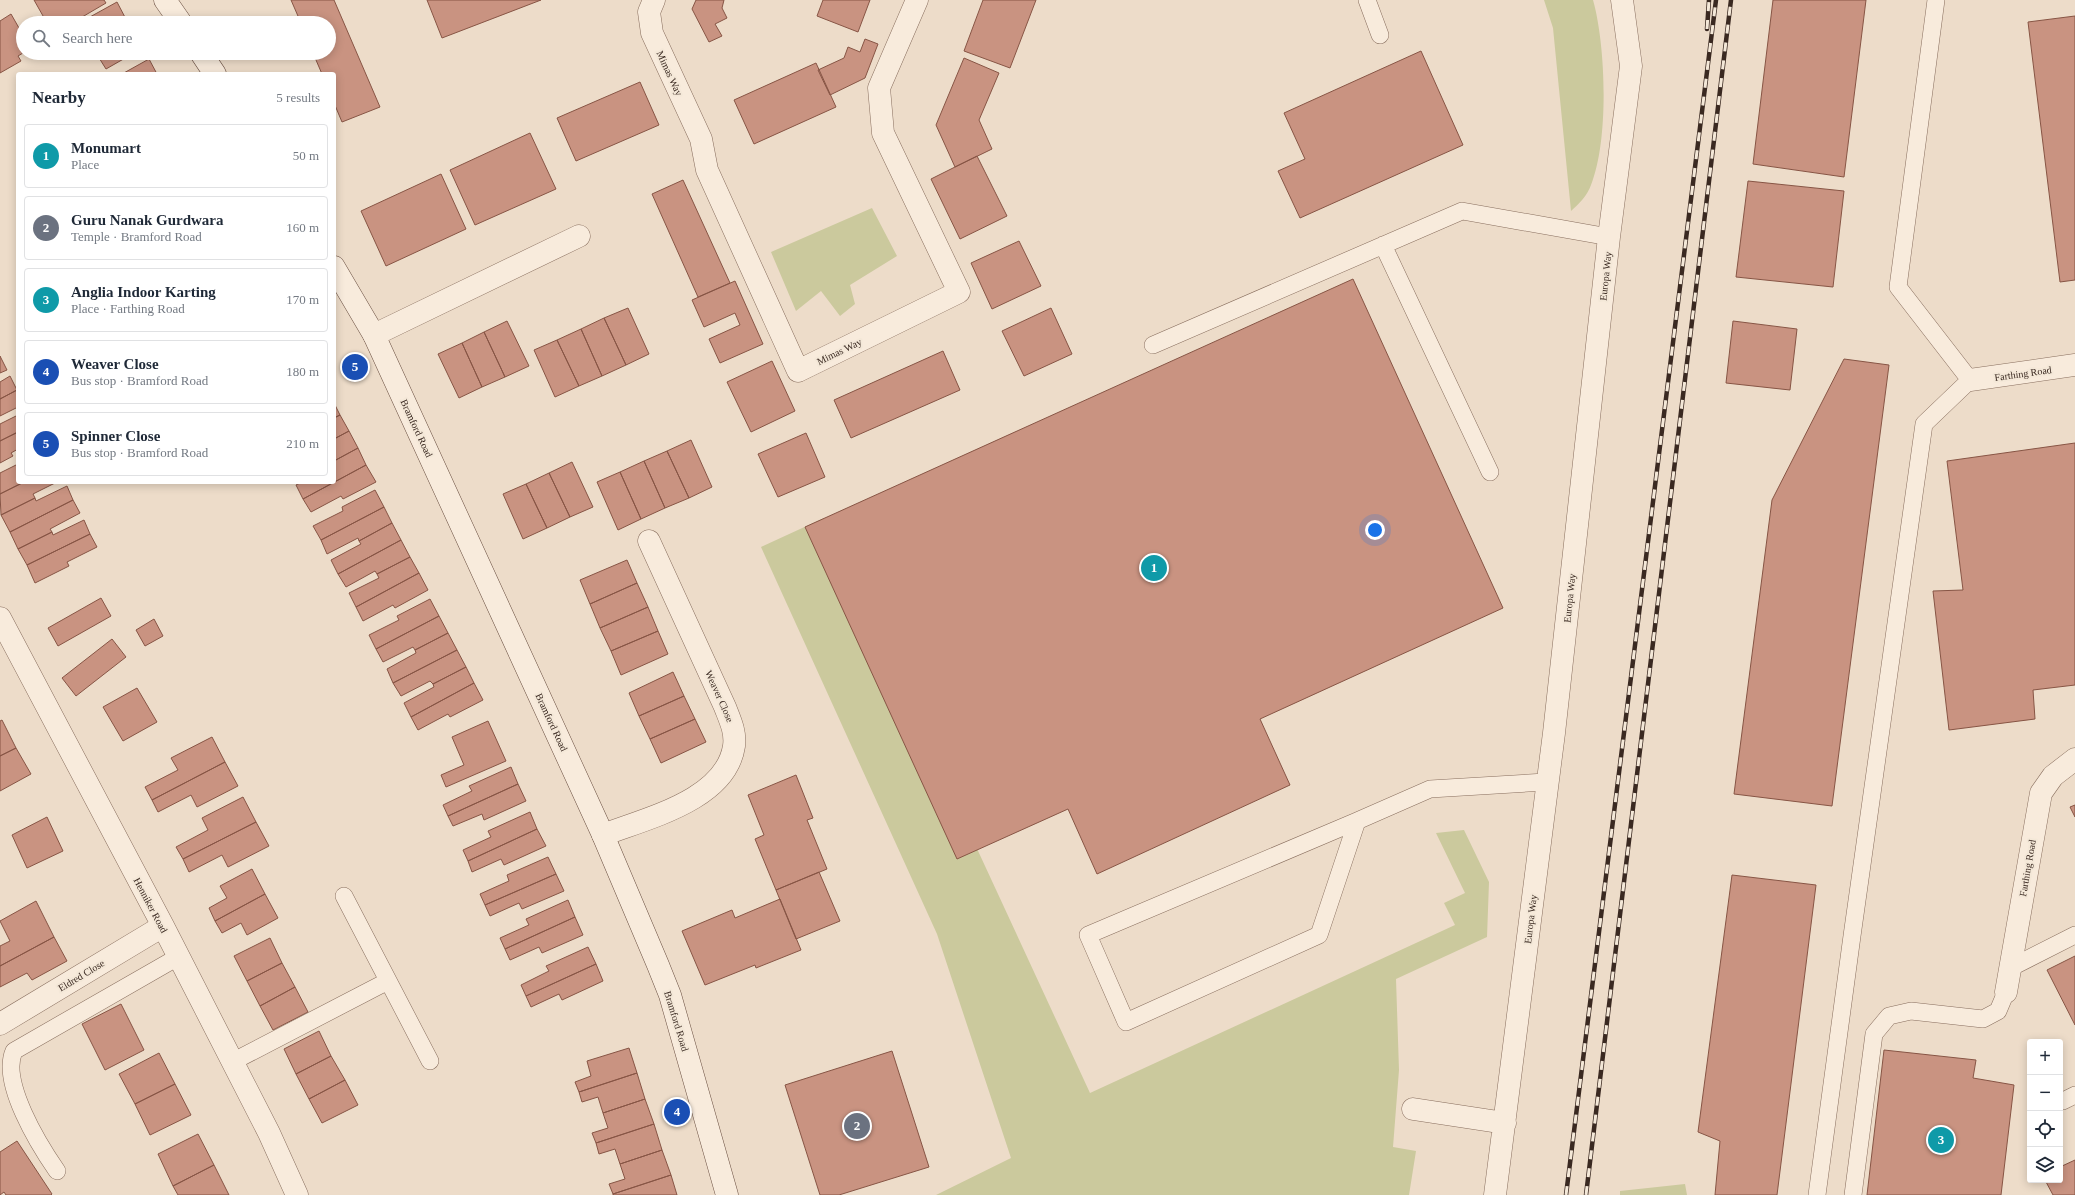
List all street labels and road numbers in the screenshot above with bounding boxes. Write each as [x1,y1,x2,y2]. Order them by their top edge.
street label: Mimas Way [654,49,685,97]
street label: Europa Way [1597,251,1614,301]
street label: Mimas Way [815,336,863,367]
street label: Farthing Road [1994,364,2052,383]
street label: Bramford Road [398,398,435,459]
street label: Europa Way [1561,573,1578,623]
street label: Weaver Close [703,669,736,724]
street label: Bramford Road [533,692,570,753]
street label: Farthing Road [2017,839,2038,897]
street label: Henniker Road [131,876,170,935]
street label: Europa Way [1522,894,1539,944]
street label: Eldred Close [56,957,107,994]
street label: Bramford Road [662,990,691,1053]

